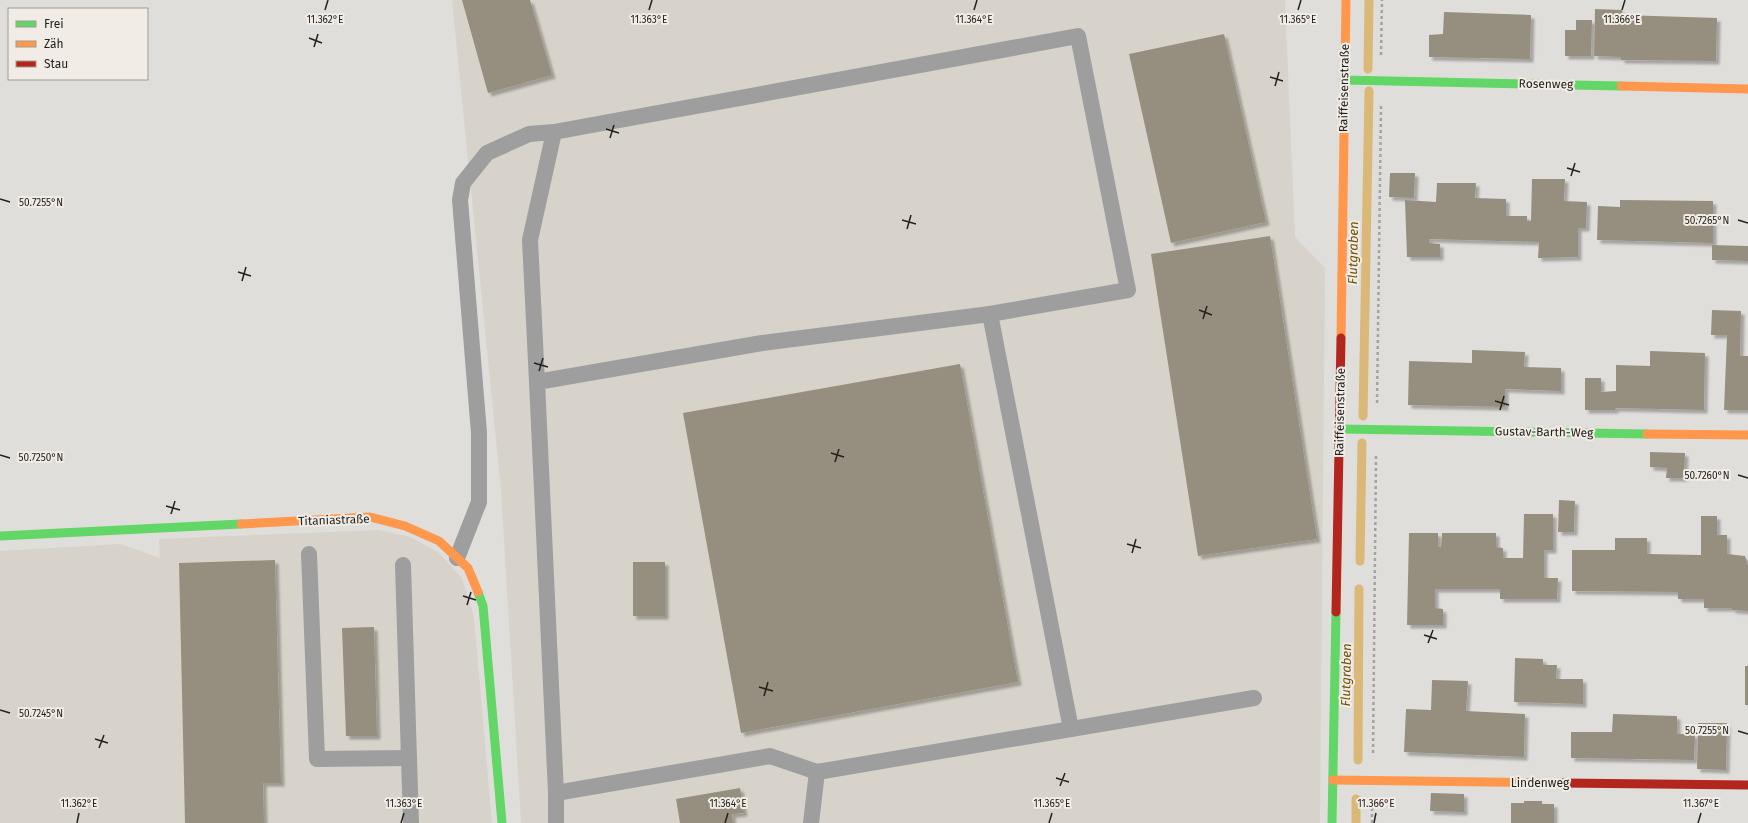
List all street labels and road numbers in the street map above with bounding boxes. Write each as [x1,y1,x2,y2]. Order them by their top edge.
street label: Raiffeisenstraße [1336,44,1352,132]
street label: Rosenweg [1519,77,1574,91]
street label: Raiffeisenstraße [1332,368,1348,456]
street label: Gustav-Barth-Weg [1495,424,1594,440]
street label: Titaniastraße [298,512,370,528]
street label: Lindenweg [1511,776,1570,790]

